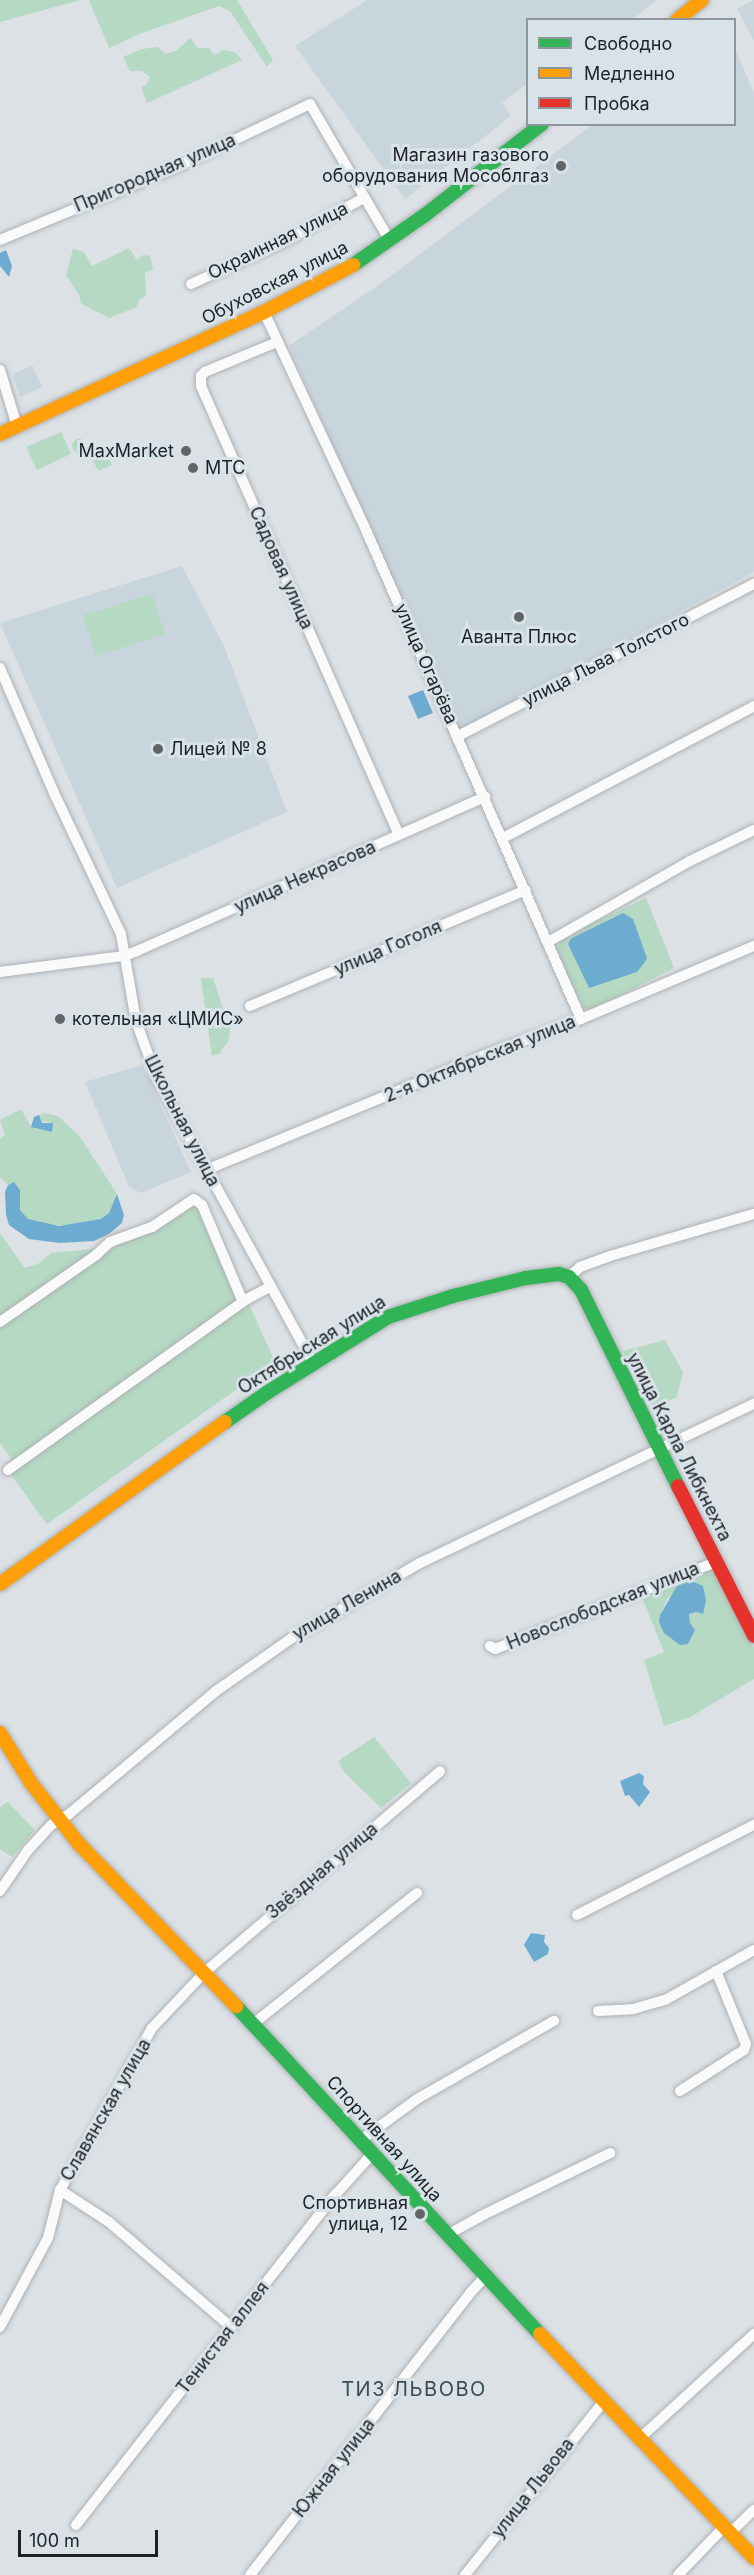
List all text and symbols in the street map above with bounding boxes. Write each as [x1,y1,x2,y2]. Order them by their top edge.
legend [526,18,736,126]
text: Свободно [584,33,672,54]
text: Медленно [584,63,675,84]
text: Пробка [584,93,650,114]
street label: Пригородная улица [71,129,239,217]
place label: Магазин газового оборудования Мособлгаз [322,145,549,188]
marker: Магазин газового оборудования Мособлгаз [554,159,568,173]
street label: Окраинная улица [204,198,352,284]
street label: Обуховская улица [198,237,352,329]
place label: MaxMarket [79,440,174,462]
marker: MaxMarket [179,444,193,458]
place label: МТС [205,457,245,479]
marker: МТС [186,461,200,475]
street label: Садовая улица [244,503,318,633]
street label: улица Огарёва [390,600,462,728]
street label: улица Льва Толстого [519,609,693,711]
marker: Аванта Плюс [512,610,526,624]
place label: Аванта Плюс [461,626,577,648]
place label: Лицей № 8 [170,738,267,760]
marker: Лицей № 8 [151,742,165,756]
street label: улица Некрасова [231,836,379,918]
street label: улица Гоголя [331,916,445,980]
place label: котельная «ЦМИС» [72,1008,244,1030]
street label: 2-я Октябрьская улица [381,1011,579,1107]
marker: котельная «ЦМИС» [53,1012,67,1026]
street label: Школьная улица [140,1052,224,1190]
street label: Октябрьская улица [234,1291,390,1399]
street label: улица Карла Либкнехта [622,1349,736,1545]
street label: Новослободская улица [504,1557,702,1655]
street label: улица Ленина [289,1565,405,1645]
street label: Звёздная улица [262,1818,382,1924]
street label: Славянская улица [56,2035,156,2185]
street label: Спортивная улица [322,2072,446,2206]
place label: Спортивная улица, 12 [302,2193,408,2236]
marker: Спортивная улица, 12 [413,2207,427,2221]
street label: Тенистая аллея [172,2277,274,2399]
district label: ТИЗ ЛЬВОВО [341,2377,487,2401]
street label: Южная улица [289,2414,379,2522]
street label: улица Львова [487,2434,579,2542]
scale bar [21,2518,160,2556]
text: 100 m [29,2530,80,2551]

